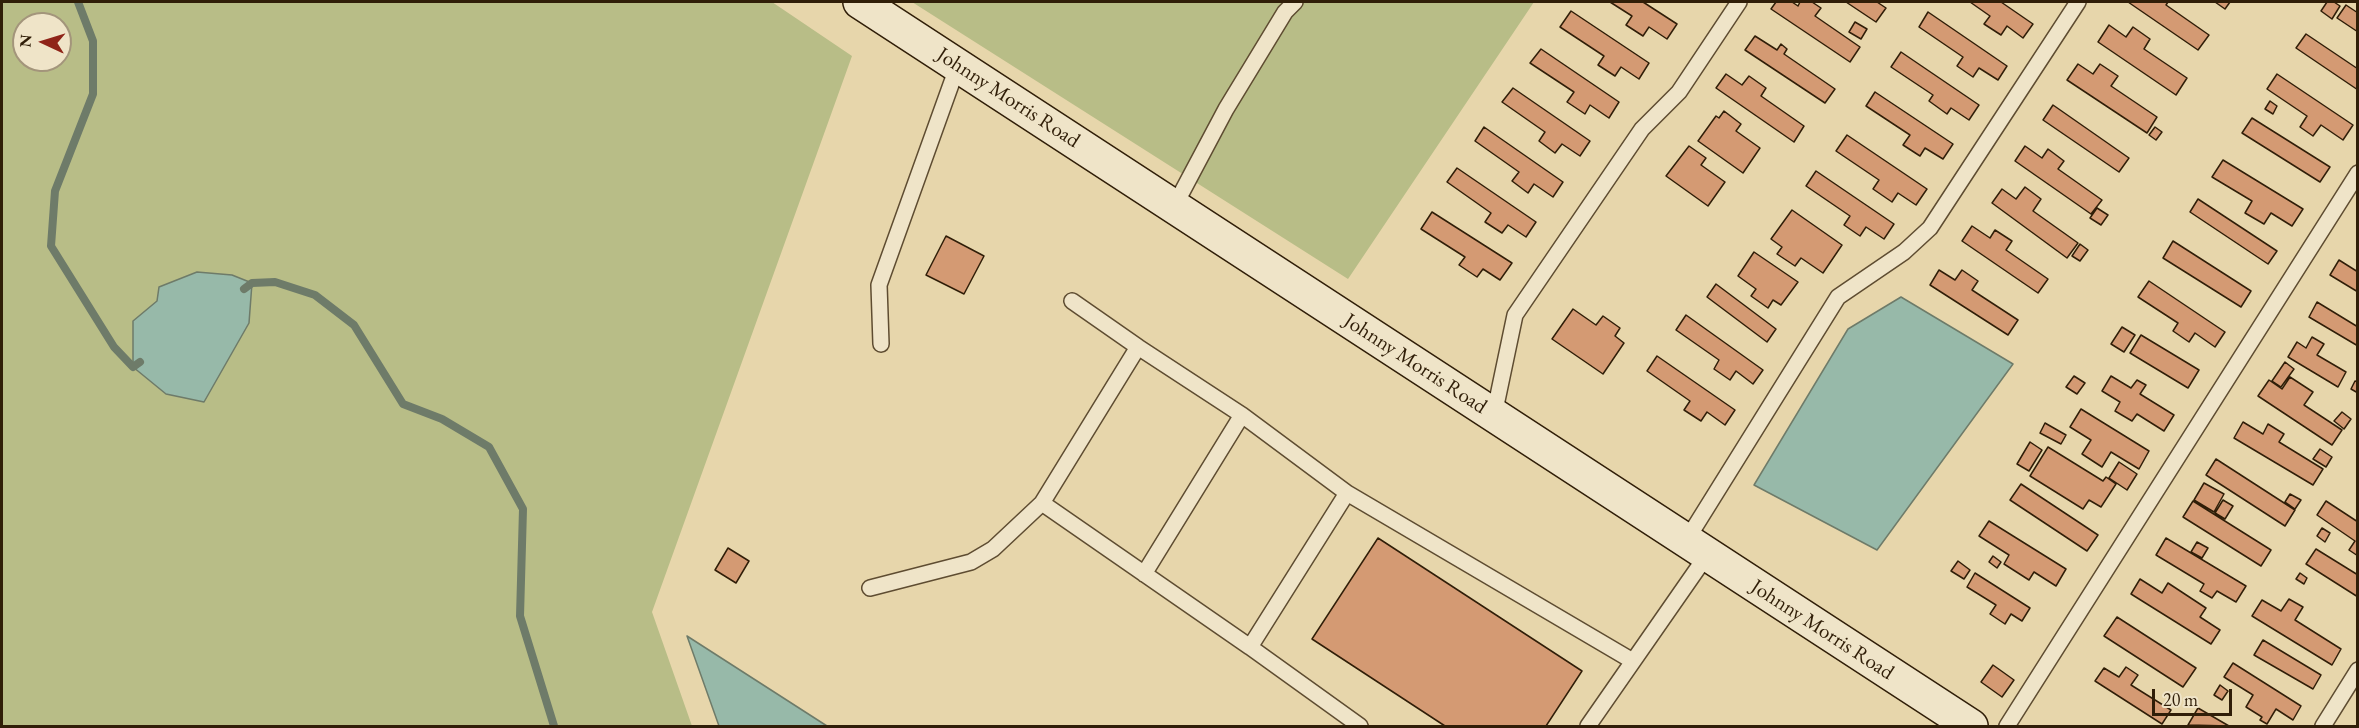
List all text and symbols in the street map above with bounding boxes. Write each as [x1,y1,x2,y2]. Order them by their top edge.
north arrow [12,12,72,72]
text: N [15,34,36,48]
street label: Johnny Morris Road [932,42,1084,154]
street label: Johnny Morris Road [1339,308,1491,420]
street label: Johnny Morris Road [1746,574,1898,686]
scale bar [2155,677,2234,715]
text: 20 m [2163,688,2198,711]

